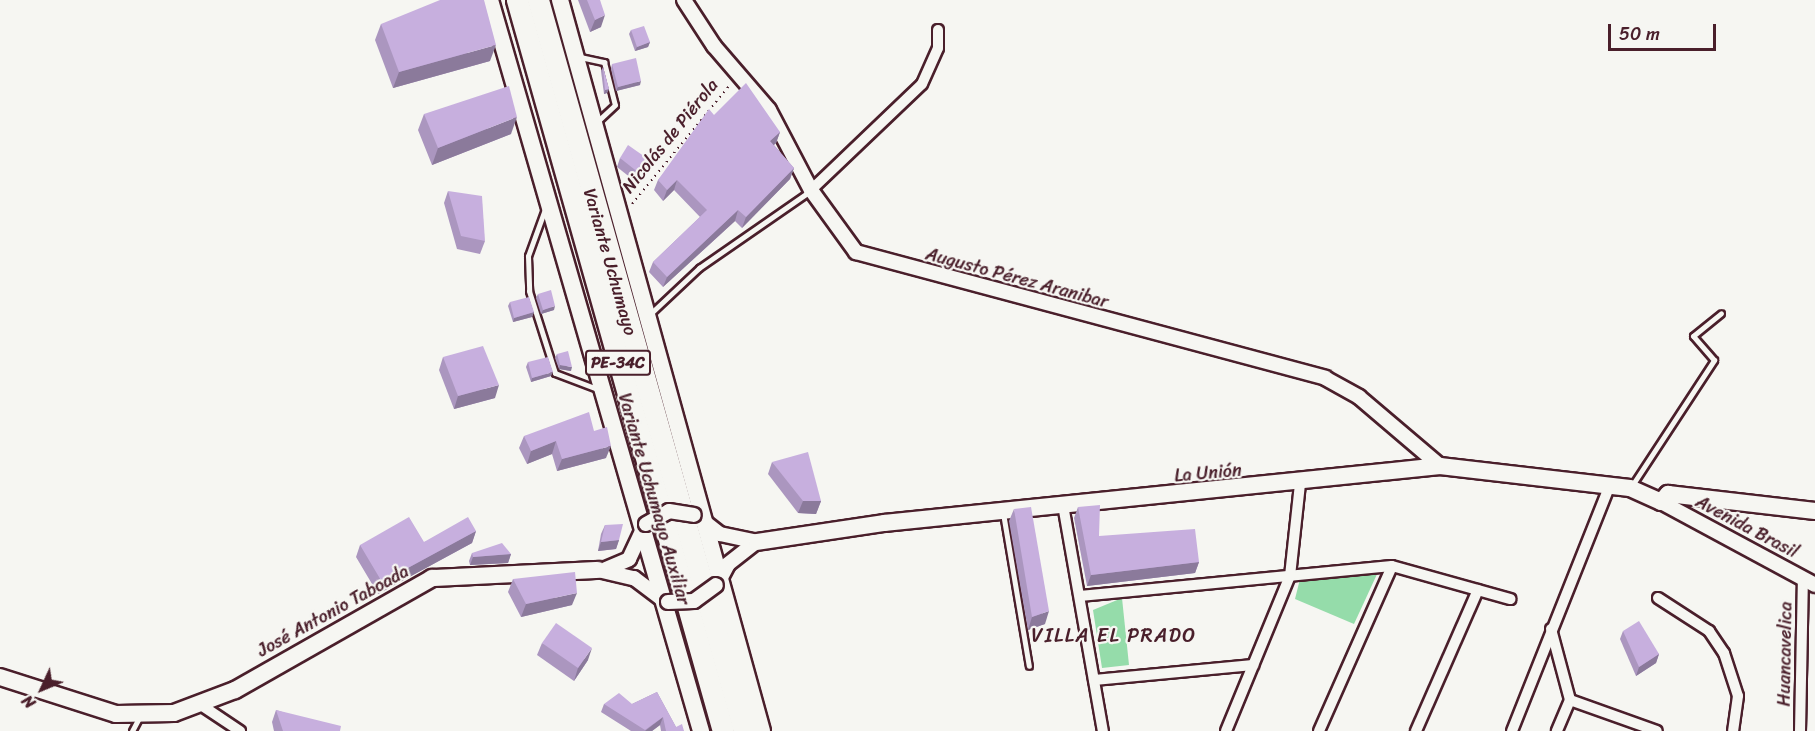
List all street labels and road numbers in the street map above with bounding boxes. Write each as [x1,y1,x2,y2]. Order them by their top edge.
street label: Nicolás de Piérola [617,74,723,198]
street label: Variante Uchumayo [579,186,641,338]
street label: Augusto Pérez Aranibar [923,243,1111,313]
road number: PE-34C [585,350,651,376]
street label: Variante Uchumayo Auxiliar [613,391,695,607]
street label: La Unión [1173,459,1243,487]
street label: Avenida Brasil [1692,491,1802,563]
street label: José Antonio Taboada [253,560,413,662]
street label: Huancavelica [1773,601,1797,707]

